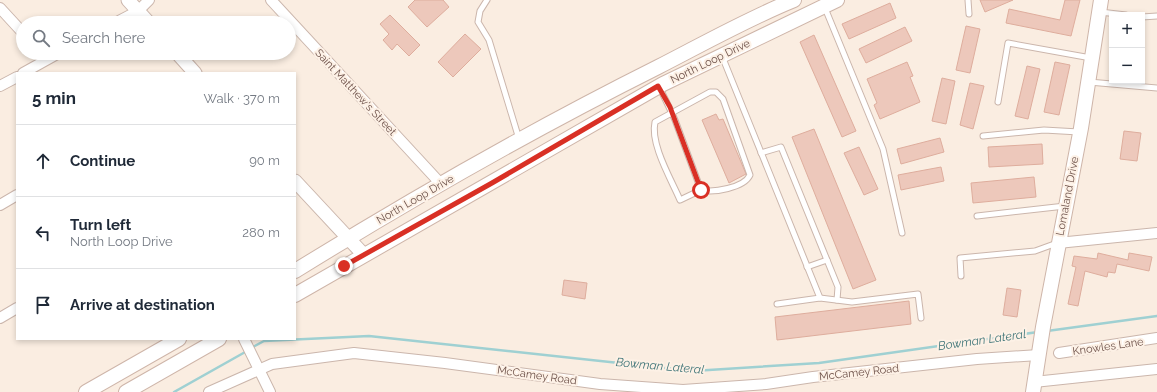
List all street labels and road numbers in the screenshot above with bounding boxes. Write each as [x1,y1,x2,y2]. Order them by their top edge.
street label: North Loop Drive [668,36,753,86]
street label: Saint Matthew's Street [312,47,399,138]
street label: Lomaland Drive [1053,155,1082,237]
street label: North Loop Drive [374,172,457,227]
street label: Knowles Lane [1072,335,1145,358]
street label: McCamey Road [818,362,900,383]
street label: McCamey Road [496,363,578,388]

